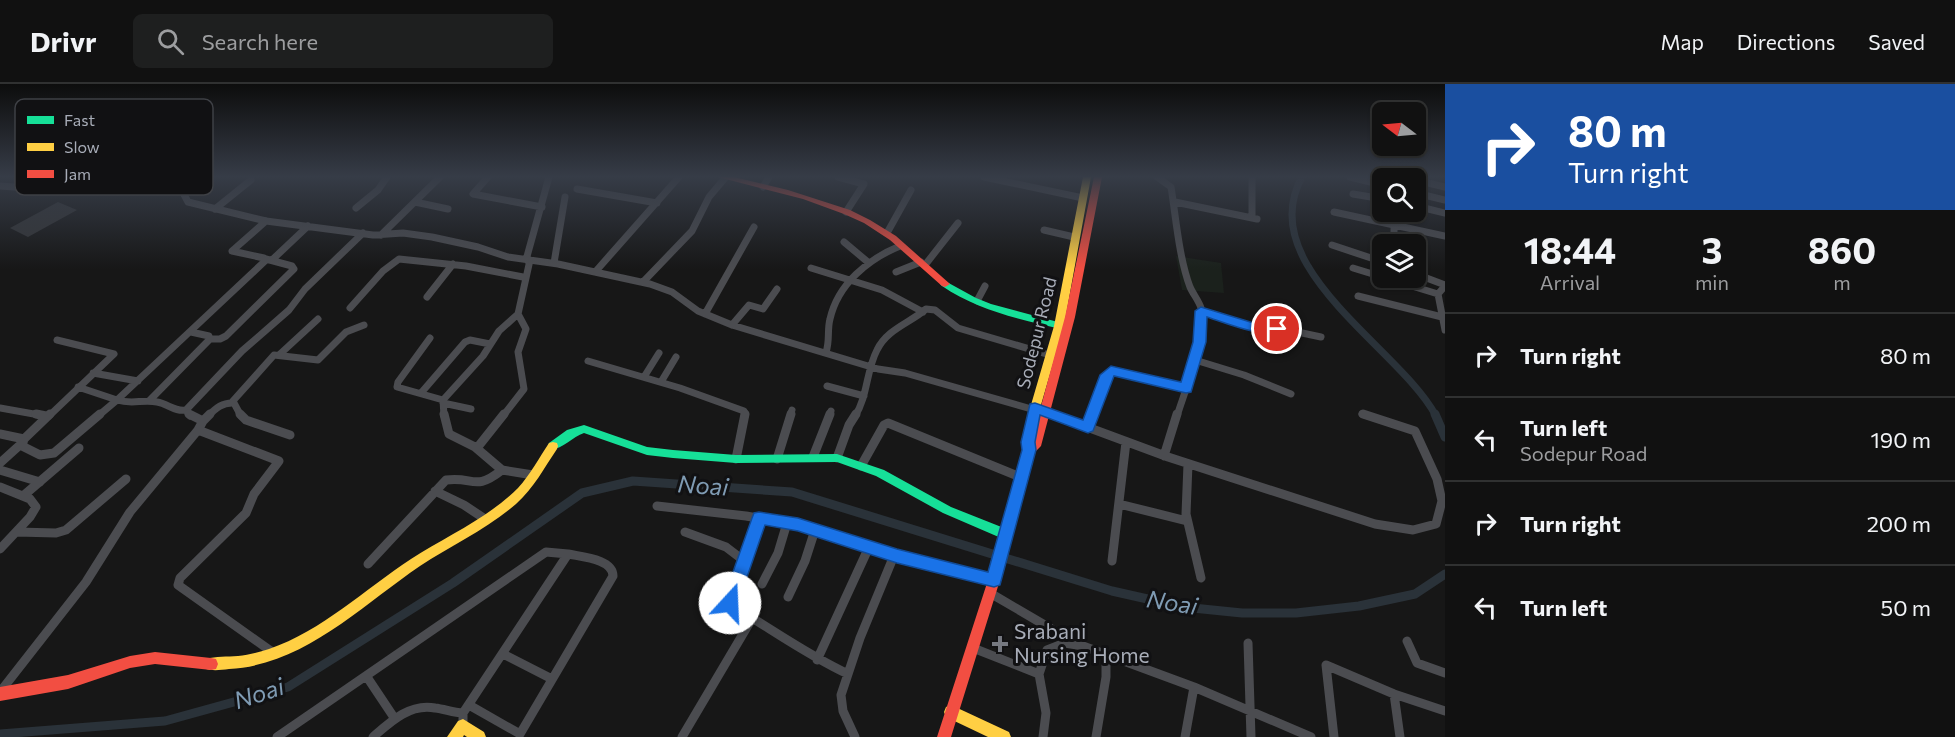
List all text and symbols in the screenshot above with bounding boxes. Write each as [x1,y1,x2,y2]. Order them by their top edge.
search box [133,14,553,68]
text: Drivr [30,24,97,58]
icon: search [154,25,187,58]
text: Search here [202,28,318,55]
text: Map [1661,29,1704,54]
text: Directions [1737,29,1835,54]
text: Saved [1868,29,1925,54]
legend [15,99,213,195]
north arrow [1372,102,1426,156]
map controls [1372,102,1426,288]
text: 80 m [1568,104,1667,156]
icon: right [1469,108,1547,186]
text: Fast [64,110,95,129]
text: Slow [64,137,100,156]
text: Turn right [1568,156,1688,189]
text: Jam [64,164,91,183]
button: search [1372,168,1426,222]
text: 18:44 [1524,227,1616,271]
text: 3 [1701,227,1722,271]
text: 860 [1808,227,1876,271]
button: layers [1372,234,1426,288]
text: Arrival [1540,270,1600,294]
text: min [1695,270,1729,294]
text: m [1833,270,1851,294]
street label: Sodepur Road [1011,275,1061,391]
pin [1251,303,1302,354]
icon: arrive [1260,312,1293,345]
icon: right [1469,339,1502,372]
text: Turn right [1520,342,1621,369]
text: 80 m [1880,342,1931,369]
text: Turn left [1520,414,1607,441]
icon: left [1469,423,1502,456]
text: 190 m [1870,426,1931,453]
text: Sodepur Road [1520,441,1647,465]
water label: Noai [677,468,730,501]
icon: right [1469,507,1502,540]
text: Turn right [1520,510,1621,537]
text: 200 m [1867,510,1931,537]
position arrow [698,571,762,635]
water label: Noai [1145,583,1201,620]
icon: left [1469,591,1502,624]
text: Turn left [1520,594,1607,621]
text: 50 m [1881,594,1931,621]
place label: Srabani Nursing Home [1014,618,1150,667]
marker: Srabani Nursing Home [991,635,1009,653]
water label: Noai [230,671,288,714]

